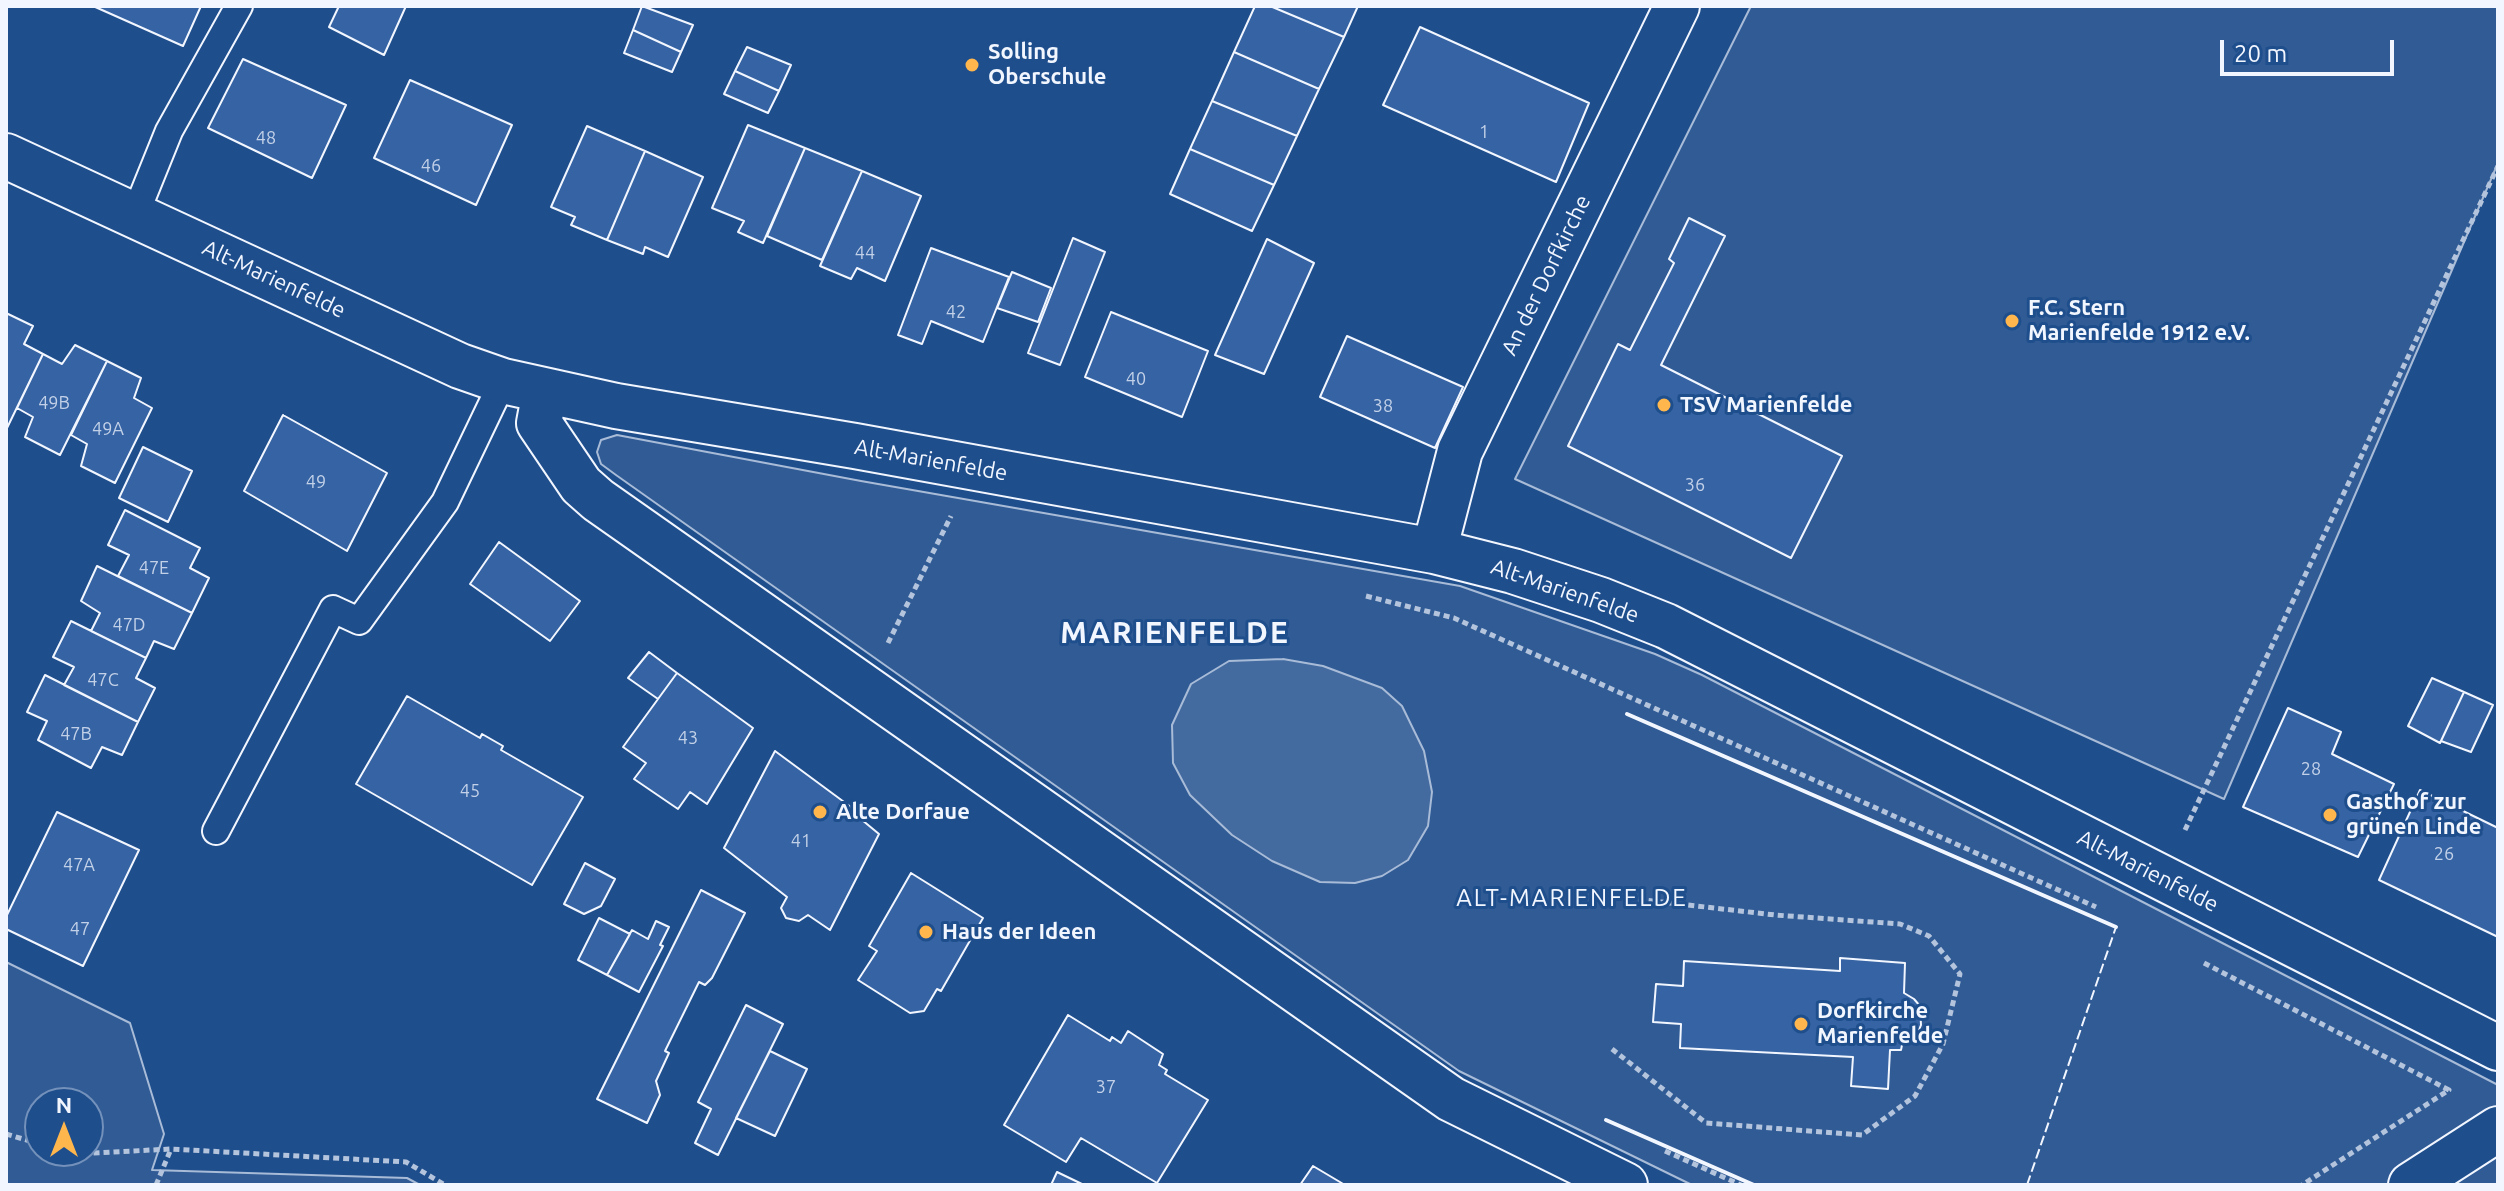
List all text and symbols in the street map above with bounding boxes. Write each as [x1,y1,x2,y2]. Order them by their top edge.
scale bar [2224,24,2398,74]
place label: Solling Oberschule [988,39,1106,90]
text: 20 m [2234,40,2287,67]
marker: Solling Oberschule [963,56,981,74]
house number: 1 [1479,121,1489,143]
house number: 48 [256,127,276,149]
house number: 46 [421,155,441,177]
street label: An der Dorfkirche [1496,191,1596,359]
street label: Alt-Marienfelde [198,234,350,324]
house number: 44 [855,242,875,264]
place label: F.C. Stern Marienfelde 1912 e.V. [2028,295,2250,346]
house number: 42 [946,301,966,323]
marker: F.C. Stern Marienfelde 1912 e.V. [2003,312,2021,330]
house number: 40 [1126,368,1146,390]
house number: 49B [38,392,70,414]
place label: TSV Marienfelde [1680,392,1852,418]
house number: 38 [1373,395,1393,417]
marker: TSV Marienfelde [1655,396,1673,414]
house number: 49A [92,418,124,440]
street label: Alt-Marienfelde [853,434,1009,486]
house number: 49 [306,471,326,493]
house number: 36 [1685,474,1705,496]
street label: Alt-Marienfelde [1488,553,1642,629]
house number: 47E [139,557,169,579]
house number: 47D [112,614,146,636]
district label: MARIENFELDE [1060,615,1290,651]
house number: 47C [87,669,119,691]
house number: 47B [60,723,92,745]
house number: 43 [678,727,698,749]
house number: 28 [2301,758,2321,780]
house number: 45 [460,780,480,802]
place label: Gasthof zur grünen Linde [2346,789,2481,840]
place label: Alte Dorfaue [836,799,970,825]
marker: Alte Dorfaue [811,803,829,821]
marker: Gasthof zur grünen Linde [2321,806,2339,824]
street label: Alt-Marienfelde [2073,824,2223,918]
house number: 41 [791,830,811,852]
house number: 26 [2434,843,2454,865]
house number: 47A [63,854,95,876]
district label: ALT-MARIENFELDE [1456,884,1688,912]
house number: 47 [70,918,90,940]
place label: Haus der Ideen [942,919,1096,945]
marker: Haus der Ideen [917,923,935,941]
place label: Dorfkirche Marienfelde [1817,998,1943,1050]
marker: Dorfkirche Marienfelde [1792,1015,1810,1033]
house number: 37 [1096,1076,1116,1098]
north arrow [24,1087,104,1167]
text: N [56,1092,72,1117]

